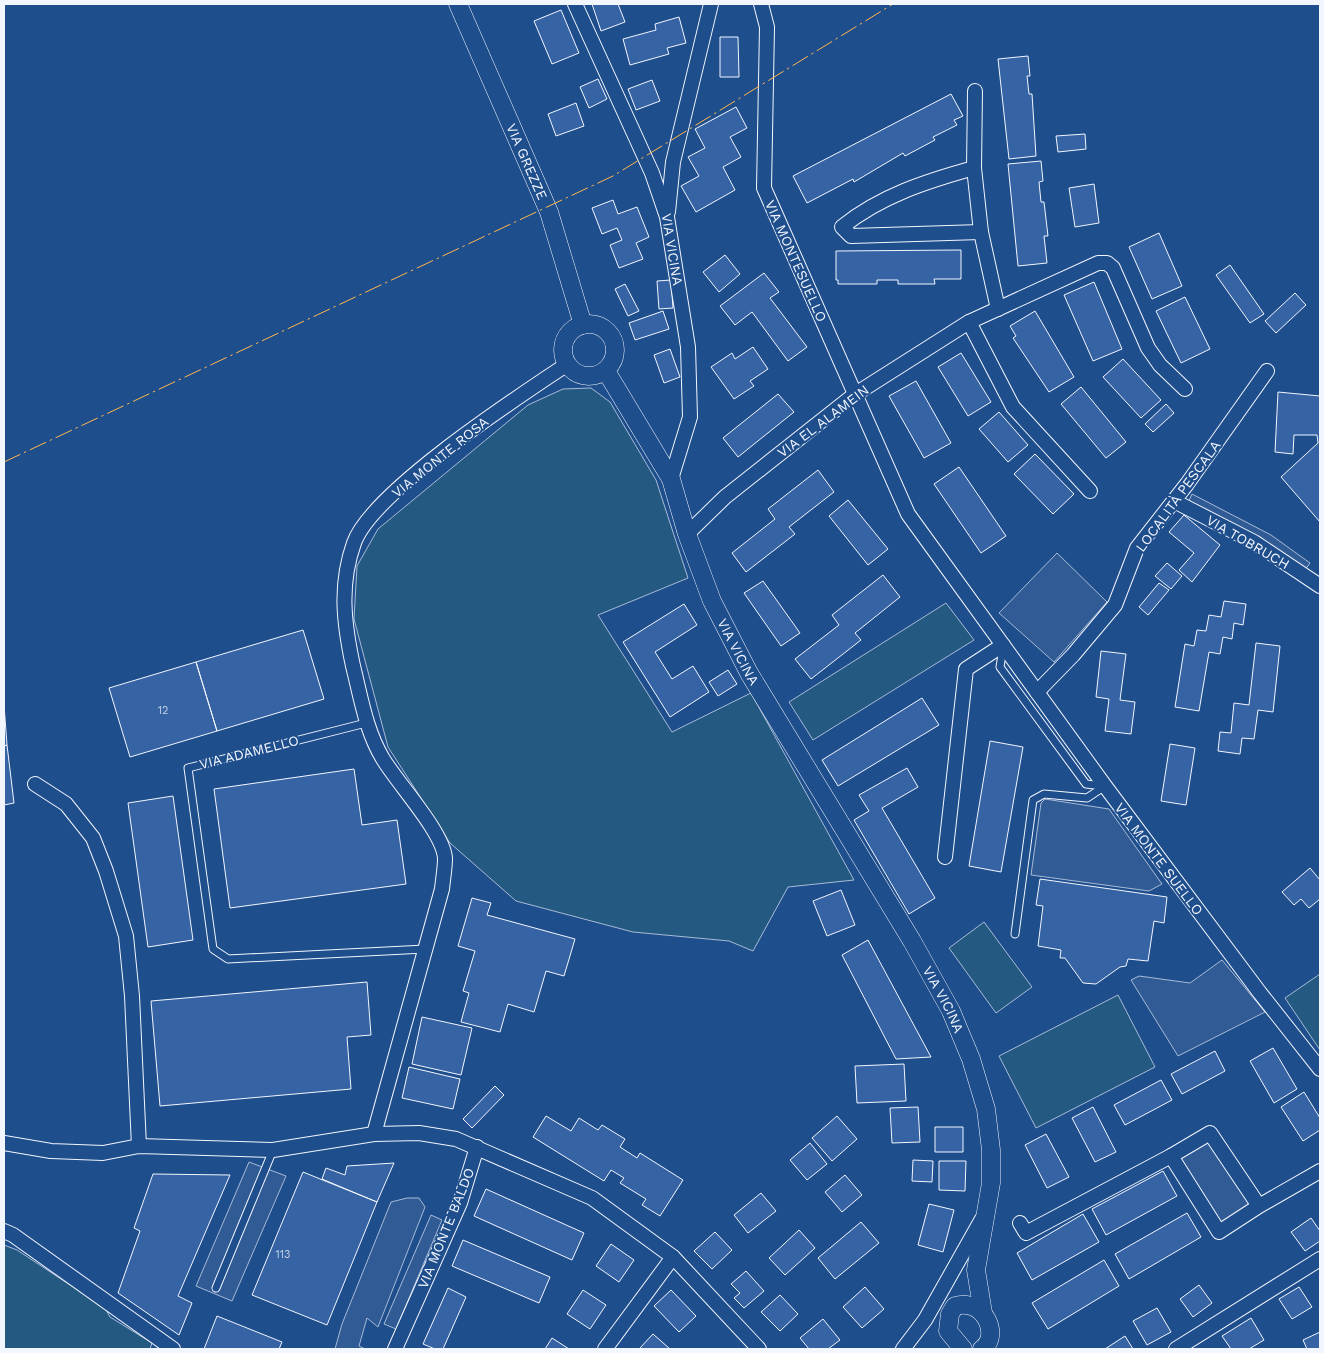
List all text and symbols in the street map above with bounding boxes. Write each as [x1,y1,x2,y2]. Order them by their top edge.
street label: VIA GREZZE [503,121,551,202]
street label: VIA MONTESUELLO [762,198,830,324]
street label: VIA VICINA [659,212,686,287]
street label: VIA EL ALAMEIN [774,382,872,460]
street label: VIA MONTE ROSA [389,413,491,501]
street label: LOCALITÀ PESCALA [1132,437,1224,555]
street label: VIA TOBRUCH [1204,512,1292,572]
street label: VIA VICINA [714,616,762,688]
house number: 12 [158,704,168,717]
street label: VIA ADAMELLO [197,732,301,772]
street label: VIA MONTE SUELLO [1112,800,1206,918]
street label: VIA VICINA [920,963,967,1035]
street label: VIA MONTE BALDO [414,1165,478,1291]
house number: 113 [276,1248,291,1261]

